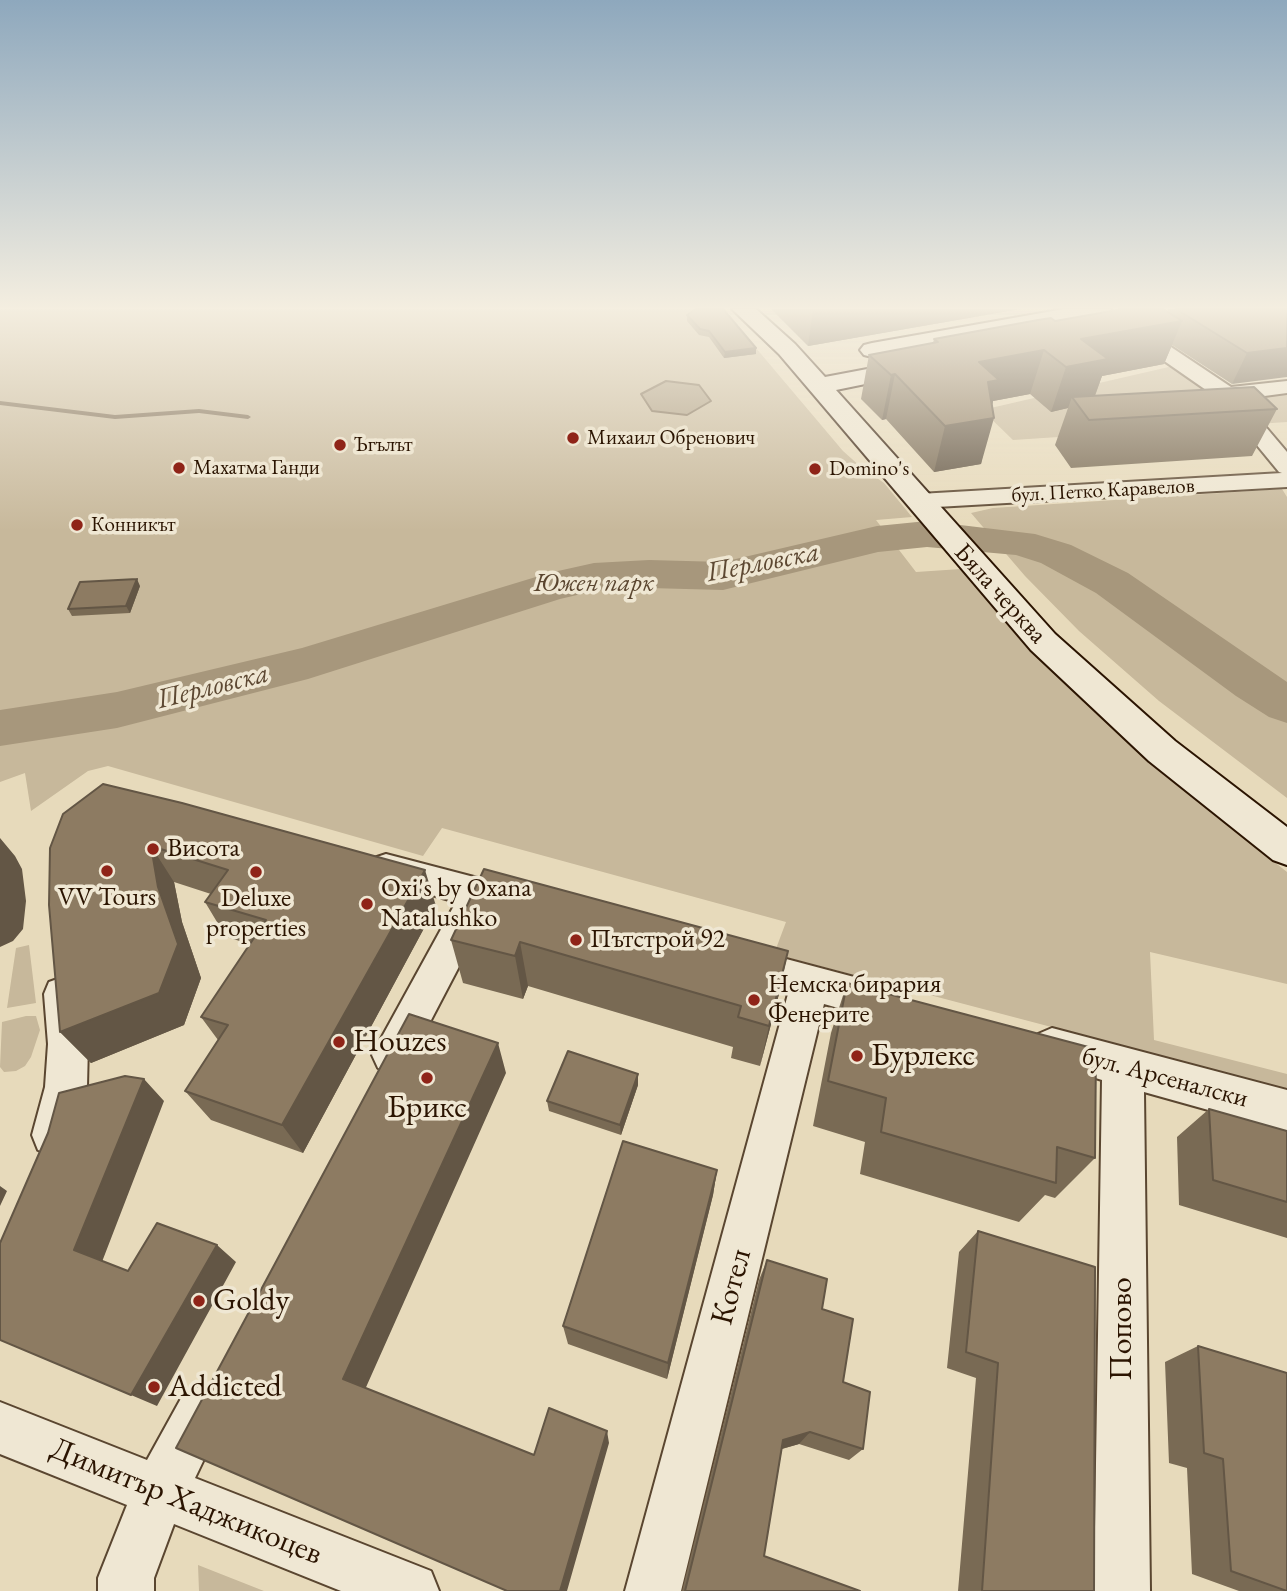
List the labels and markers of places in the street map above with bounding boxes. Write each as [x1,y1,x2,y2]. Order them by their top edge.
place label: Михаил Обренович [587,425,755,451]
marker: Михаил Обренович [565,430,581,446]
place label: Ъгълът [354,432,413,458]
marker: Ъгълът [332,437,348,453]
place label: Махатма Ганди [193,455,320,481]
place label: Domino's [829,456,909,482]
marker: Махатма Ганди [171,460,187,476]
marker: Domino's [807,461,823,477]
place label: Конникът [91,512,176,538]
marker: Конникът [69,517,85,533]
place label: Висота [167,833,240,865]
marker: Висота [145,841,161,857]
marker: VV Tours [99,863,115,879]
marker: Deluxe properties [248,864,264,880]
place label: Oxi's by Oxana Natalushko [381,873,532,934]
place label: VV Tours [58,882,156,914]
place label: Deluxe properties [206,883,306,944]
marker: Oxi's by Oxana Natalushko [359,896,375,912]
place label: Пътстрой 92 [590,924,725,956]
marker: Пътстрой 92 [568,932,584,948]
place label: Немска бирария Фенерите [768,969,941,1030]
marker: Немска бирария Фенерите [746,992,762,1008]
place label: Houzes [353,1023,447,1061]
marker: Houzes [331,1034,347,1050]
place label: Бурлекс [871,1037,975,1075]
marker: Бурлекс [849,1048,865,1064]
marker: Брикс [419,1070,435,1086]
place label: Брикс [387,1089,467,1127]
place label: Goldy [213,1282,290,1320]
marker: Goldy [191,1293,207,1309]
place label: Addicted [168,1368,282,1406]
marker: Addicted [146,1379,162,1395]

